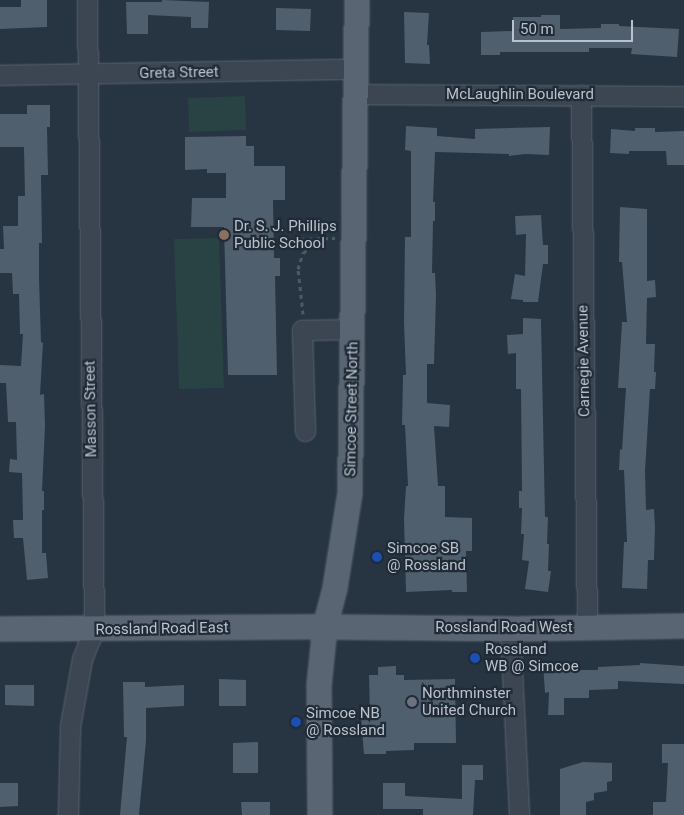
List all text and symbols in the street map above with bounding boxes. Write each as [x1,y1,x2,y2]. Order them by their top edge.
scale bar [514,10,635,42]
text: 50 m [520,20,554,38]
street label: Greta Street [139,63,219,83]
street label: McLaughlin Boulevard [446,86,594,104]
place label: Dr. S. J. Phillips Public School [234,217,337,252]
marker: Dr. S. J. Phillips Public School [218,229,230,241]
street label: Carnegie Avenue [574,305,594,417]
street label: Simcoe Street North [342,341,362,477]
street label: Masson Street [81,360,101,458]
place label: Simcoe SB @ Rossland [387,539,466,574]
marker: Simcoe SB @ Rossland [371,551,383,563]
street label: Rossland Road East [95,619,229,639]
street label: Rossland Road West [435,619,573,637]
place label: Rossland WB @ Simcoe [485,640,579,675]
marker: Rossland WB @ Simcoe [469,652,481,664]
place label: Northminster United Church [422,684,516,719]
marker: Northminster United Church [406,696,418,708]
place label: Simcoe NB @ Rossland [306,704,385,739]
marker: Simcoe NB @ Rossland [290,716,302,728]

